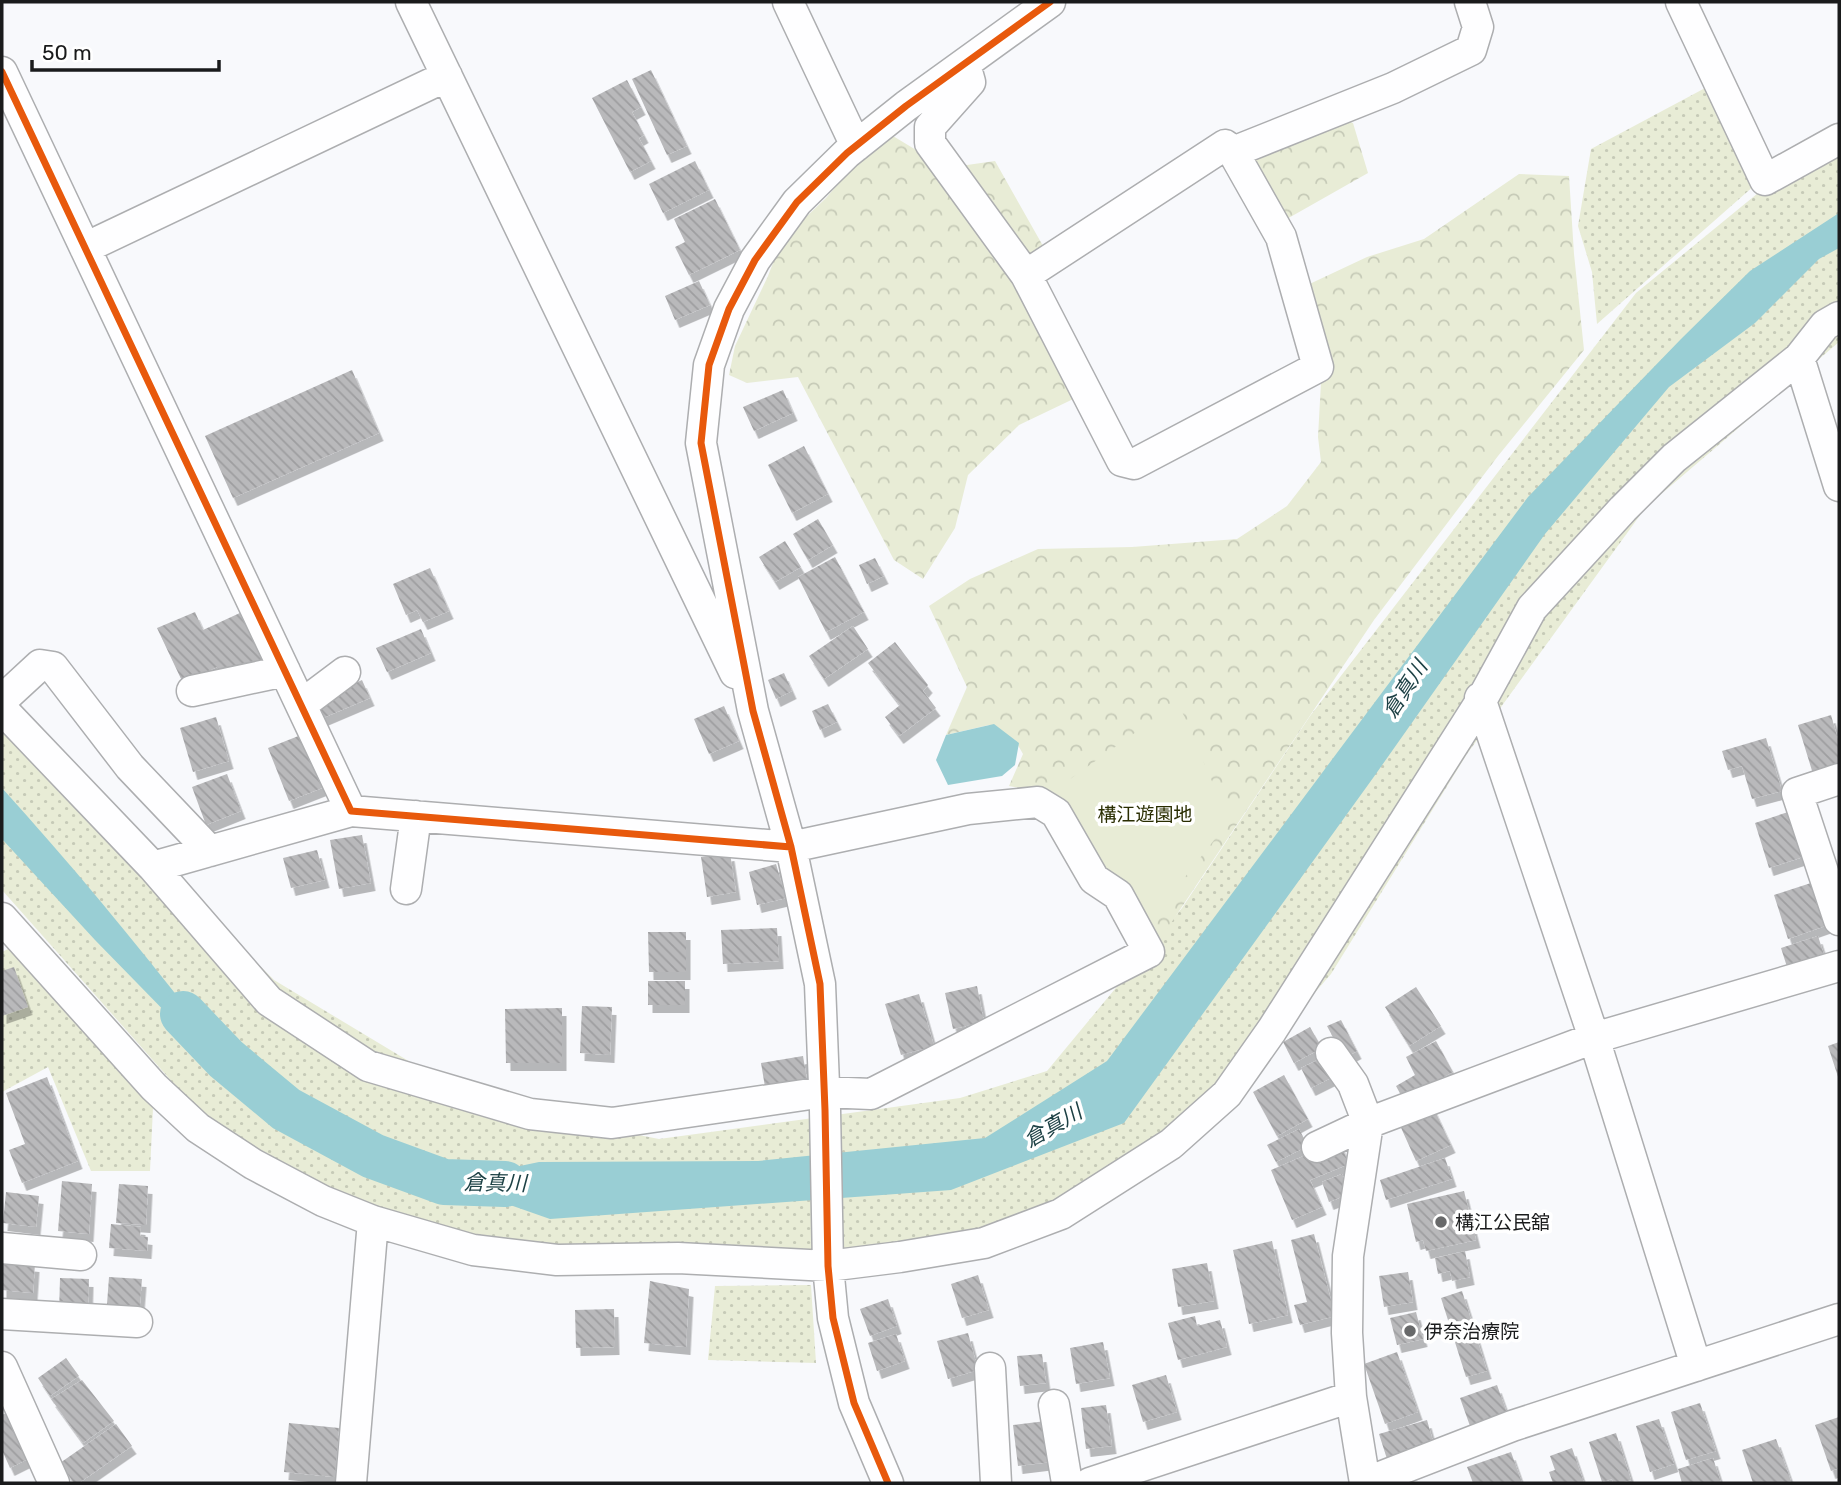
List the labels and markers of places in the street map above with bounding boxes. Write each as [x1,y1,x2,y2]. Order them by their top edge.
place label: 構江公民舘 [1455,1211,1550,1234]
marker: 構江公民舘 [1433,1214,1449,1230]
place label: 伊奈治療院 [1424,1320,1519,1343]
marker: 伊奈治療院 [1402,1323,1418,1339]

